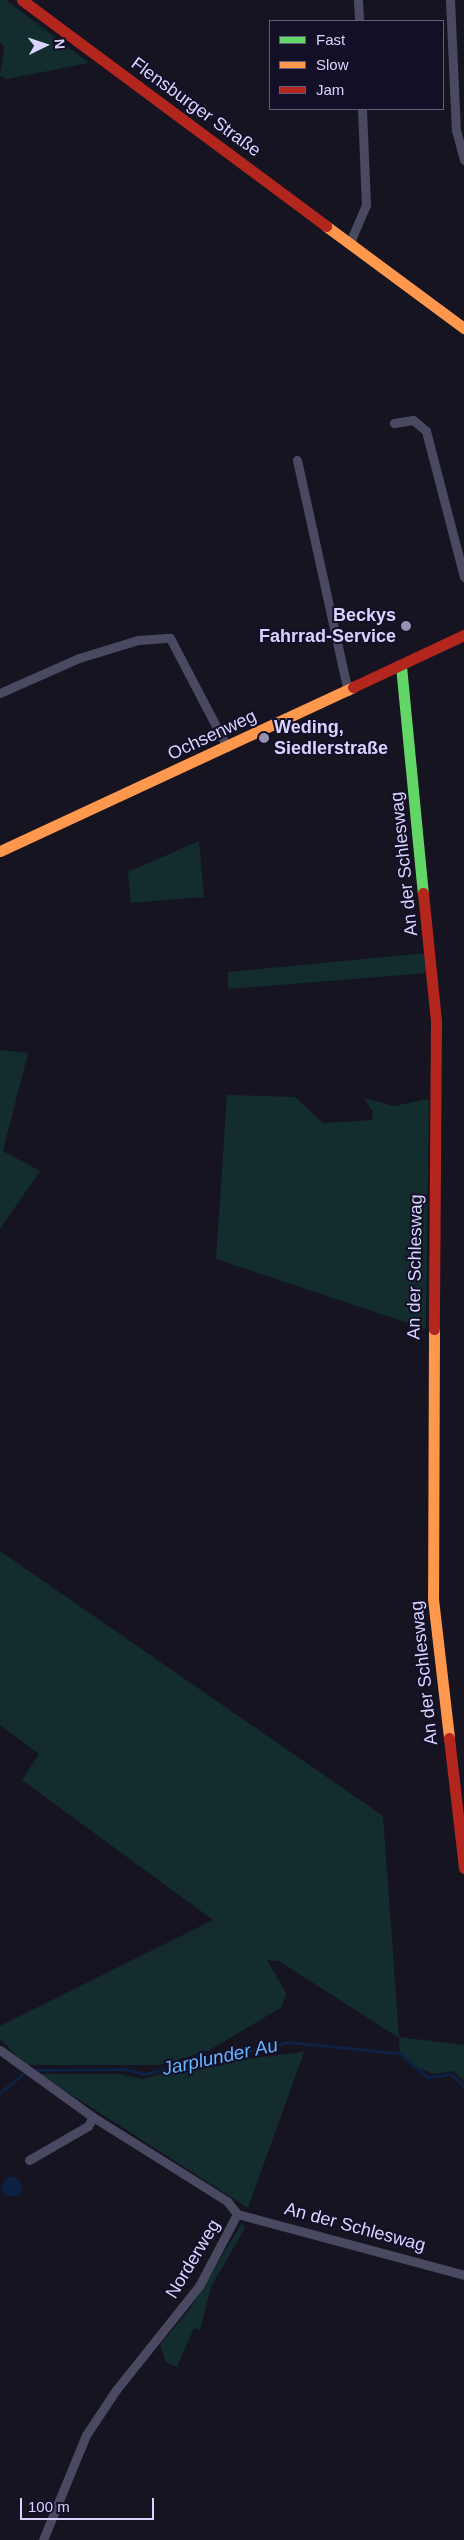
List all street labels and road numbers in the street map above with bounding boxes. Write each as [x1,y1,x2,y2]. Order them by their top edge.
street label: Flensburger Straße [127,53,265,161]
street label: Ochsenweg [164,705,260,765]
street label: An der Schleswag [386,791,422,937]
street label: An der Schleswag [403,1194,427,1340]
street label: An der Schleswag [406,1600,442,1746]
street label: An der Schleswag [282,2198,428,2256]
street label: Norderweg [161,2216,225,2302]

